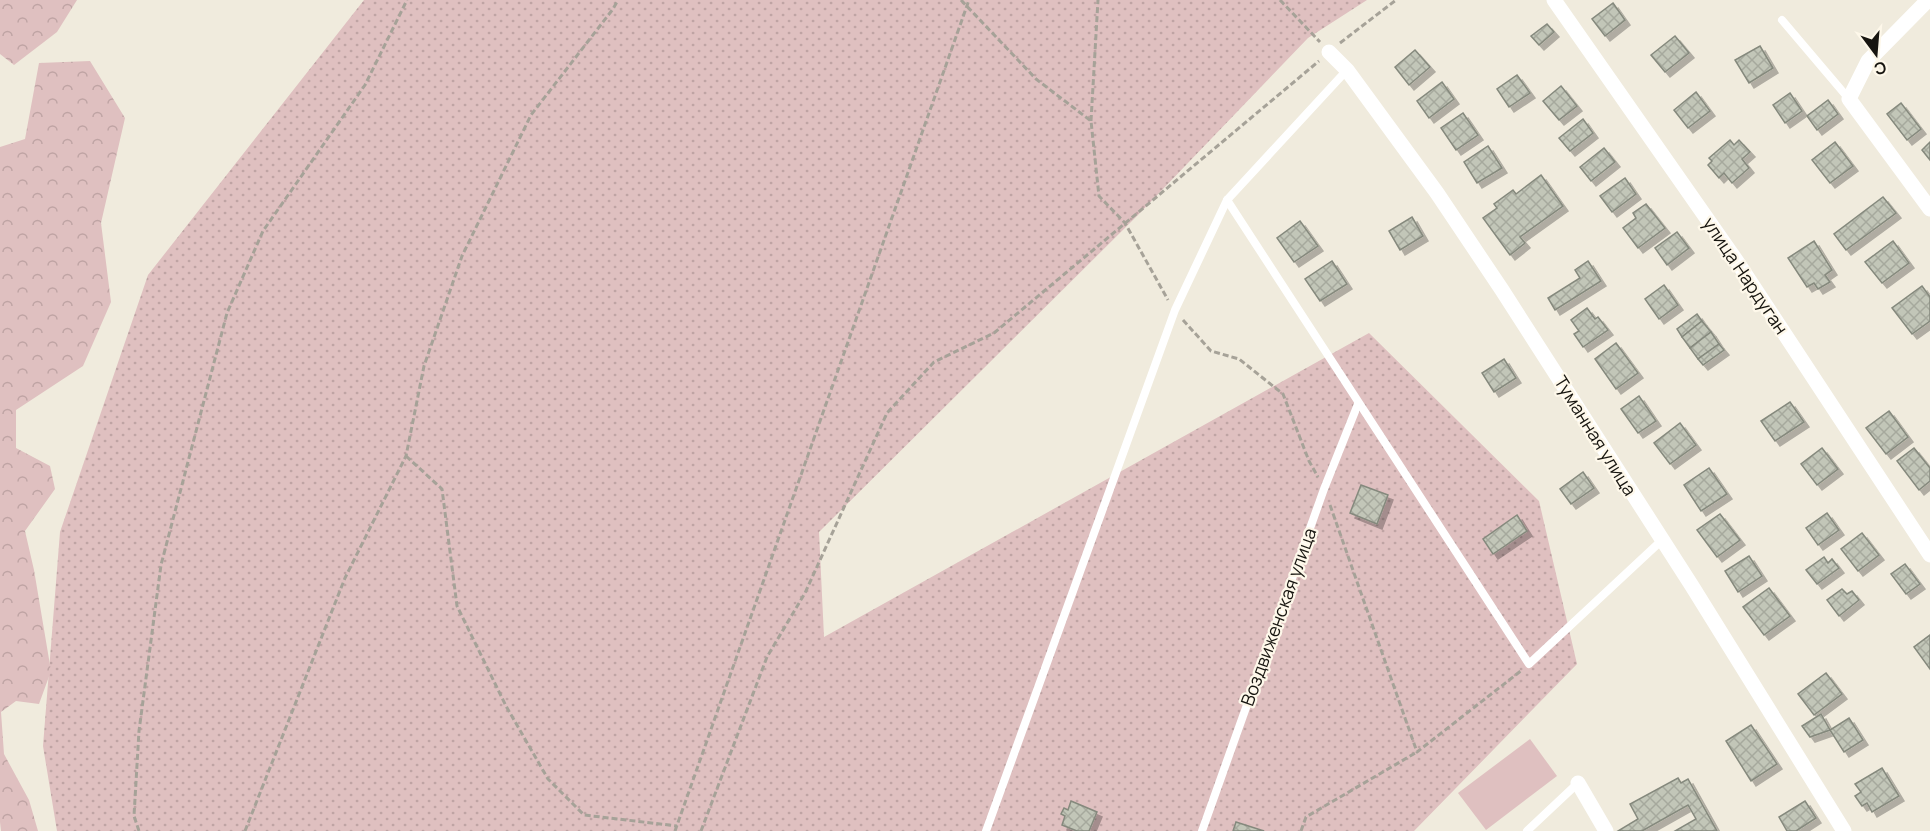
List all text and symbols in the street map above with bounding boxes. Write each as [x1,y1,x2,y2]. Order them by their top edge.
north arrow [1846,24,1906,84]
text: С [1871,56,1889,81]
street label: улица Нардуган [1698,212,1794,339]
street label: Туманная улица [1549,371,1642,500]
street label: Воздвиженская улица [1235,524,1321,709]

